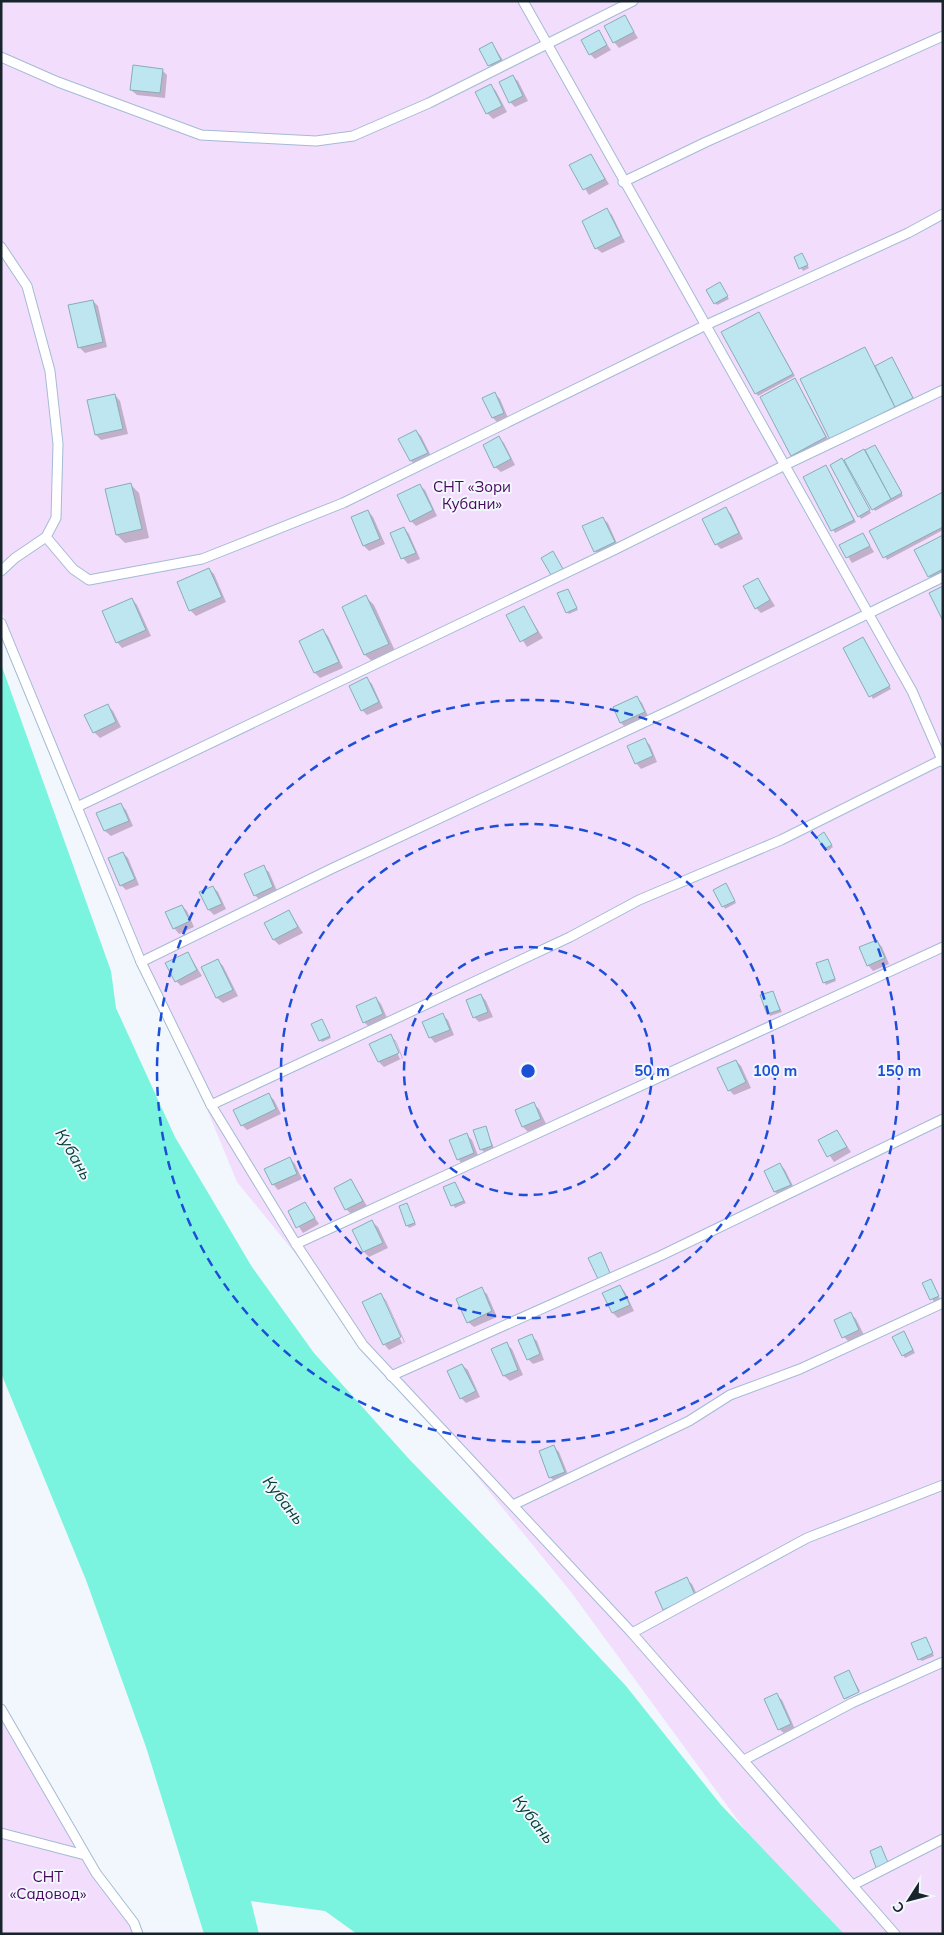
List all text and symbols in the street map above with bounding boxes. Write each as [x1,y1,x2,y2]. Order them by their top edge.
park label: СНТ «Зори Кубани» [433,477,511,513]
text: 50 m [634,1061,670,1080]
text: 100 m [753,1061,797,1080]
text: 150 m [877,1061,921,1080]
centre of rings [519,1062,537,1080]
water label: Кубань [51,1125,97,1184]
water label: Кубань [259,1472,309,1528]
water label: Кубань [509,1791,559,1847]
park label: СНТ «Садовод» [10,1867,87,1903]
north arrow [884,1875,934,1925]
text: С [888,1898,909,1917]

